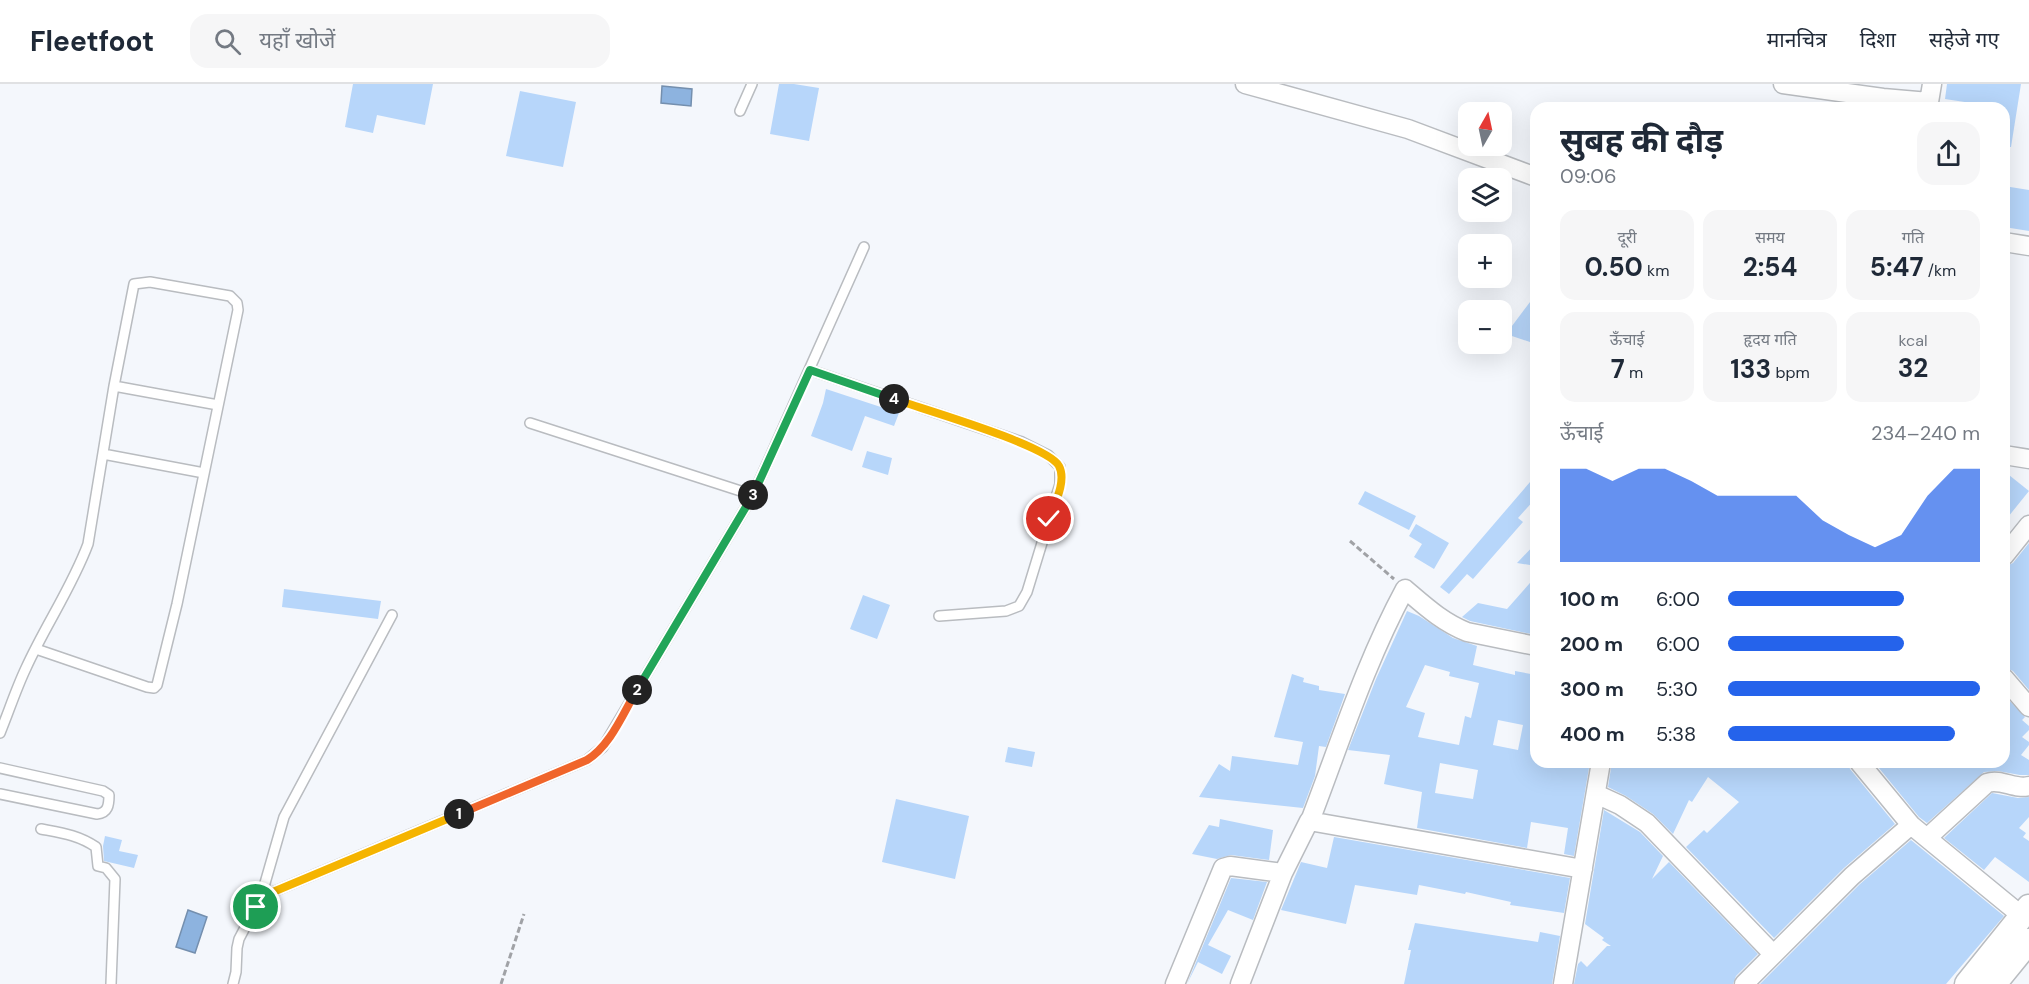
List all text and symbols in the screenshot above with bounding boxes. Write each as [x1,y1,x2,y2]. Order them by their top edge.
search box [190,14,610,68]
text: Fleetfoot [30,23,154,60]
icon: search [211,25,244,58]
text: यहाँ खोजें [259,26,335,55]
text: मानचित्र [1767,26,1827,54]
text: दिशा [1860,26,1896,54]
text: सहेजे गए [1929,26,1999,54]
north arrow [1458,102,1512,156]
map controls [1458,102,1512,354]
text: सुबह की दौड़ [1560,119,1723,162]
button: share [1917,122,1980,185]
text: 09:06 [1560,163,1617,189]
button: layers [1458,168,1512,222]
text: दूरी [1617,227,1637,248]
text: समय [1755,227,1785,248]
text: गति [1902,227,1924,248]
button: + [1458,234,1512,288]
text: 0.50 [1585,250,1643,284]
text: 2:54 [1743,250,1797,284]
text: 5:47 [1870,250,1923,284]
text: km [1643,260,1669,281]
text: /km [1923,260,1956,281]
button: − [1458,300,1512,354]
text: ऊँचाई [1610,329,1644,350]
text: हृदय गति [1743,329,1797,350]
text: kcal [1899,330,1927,351]
text: 32 [1898,351,1928,385]
text: 7 [1611,352,1625,386]
text: 133 [1730,352,1771,386]
text: m [1625,362,1643,383]
text: bpm [1771,362,1810,383]
pin: 4 [879,384,909,414]
text: 4 [889,388,899,409]
text: ऊँचाई [1560,420,1603,446]
text: 234–240 m [1871,420,1980,446]
pin: 3 [738,480,768,510]
text: 3 [748,484,758,505]
pin [1023,493,1074,544]
icon: check [1032,502,1065,535]
text: 100 m [1560,586,1619,612]
text: 6:00 [1656,586,1700,612]
text: 200 m [1560,631,1623,657]
text: 6:00 [1656,631,1700,657]
pin: 2 [622,675,652,705]
text: 300 m [1560,676,1624,702]
text: 5:30 [1656,676,1698,702]
text: 2 [632,679,642,700]
text: 400 m [1560,721,1625,747]
text: 5:38 [1656,721,1696,747]
pin: 1 [444,799,474,829]
text: 1 [456,803,462,824]
pin [230,881,281,932]
icon: arrive [239,890,272,923]

